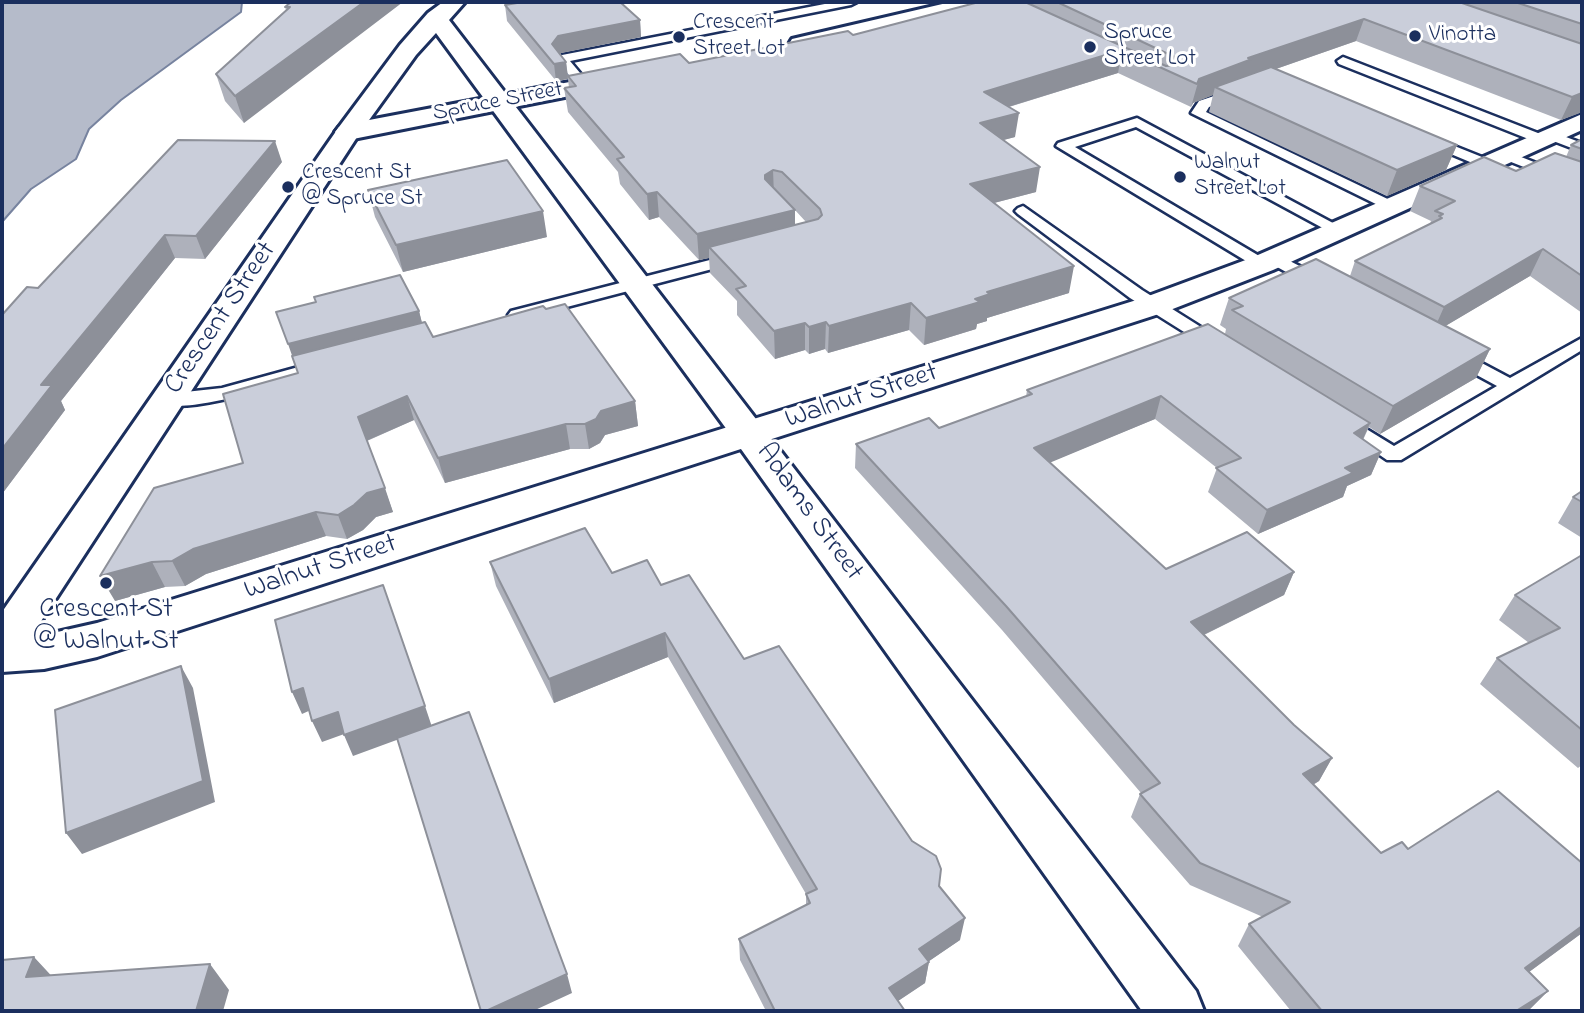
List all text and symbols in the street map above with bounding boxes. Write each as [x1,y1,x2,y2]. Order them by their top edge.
place label: Crescent Street Lot [693,10,785,64]
place label: Spruce Street Lot [1104,20,1196,74]
place label: Vinotta [1429,22,1496,50]
marker: Vinotta [1407,28,1423,44]
marker: Crescent Street Lot [671,29,687,45]
marker: Spruce Street Lot [1082,39,1098,55]
street label: Spruce Street [431,77,565,129]
place label: Walnut Street Lot [1194,150,1286,204]
place label: Crescent St @ Spruce St [302,160,423,214]
marker: Walnut Street Lot [1172,169,1188,185]
marker: Crescent St @ Spruce St [280,179,296,195]
street label: Crescent Street [159,236,285,402]
street label: Walnut Street [782,358,942,438]
street label: Adams Street [747,438,869,588]
street label: Walnut Street [241,529,401,609]
marker: Crescent St @ Walnut St [98,575,114,591]
place label: Crescent St @ Walnut St [34,594,178,660]

